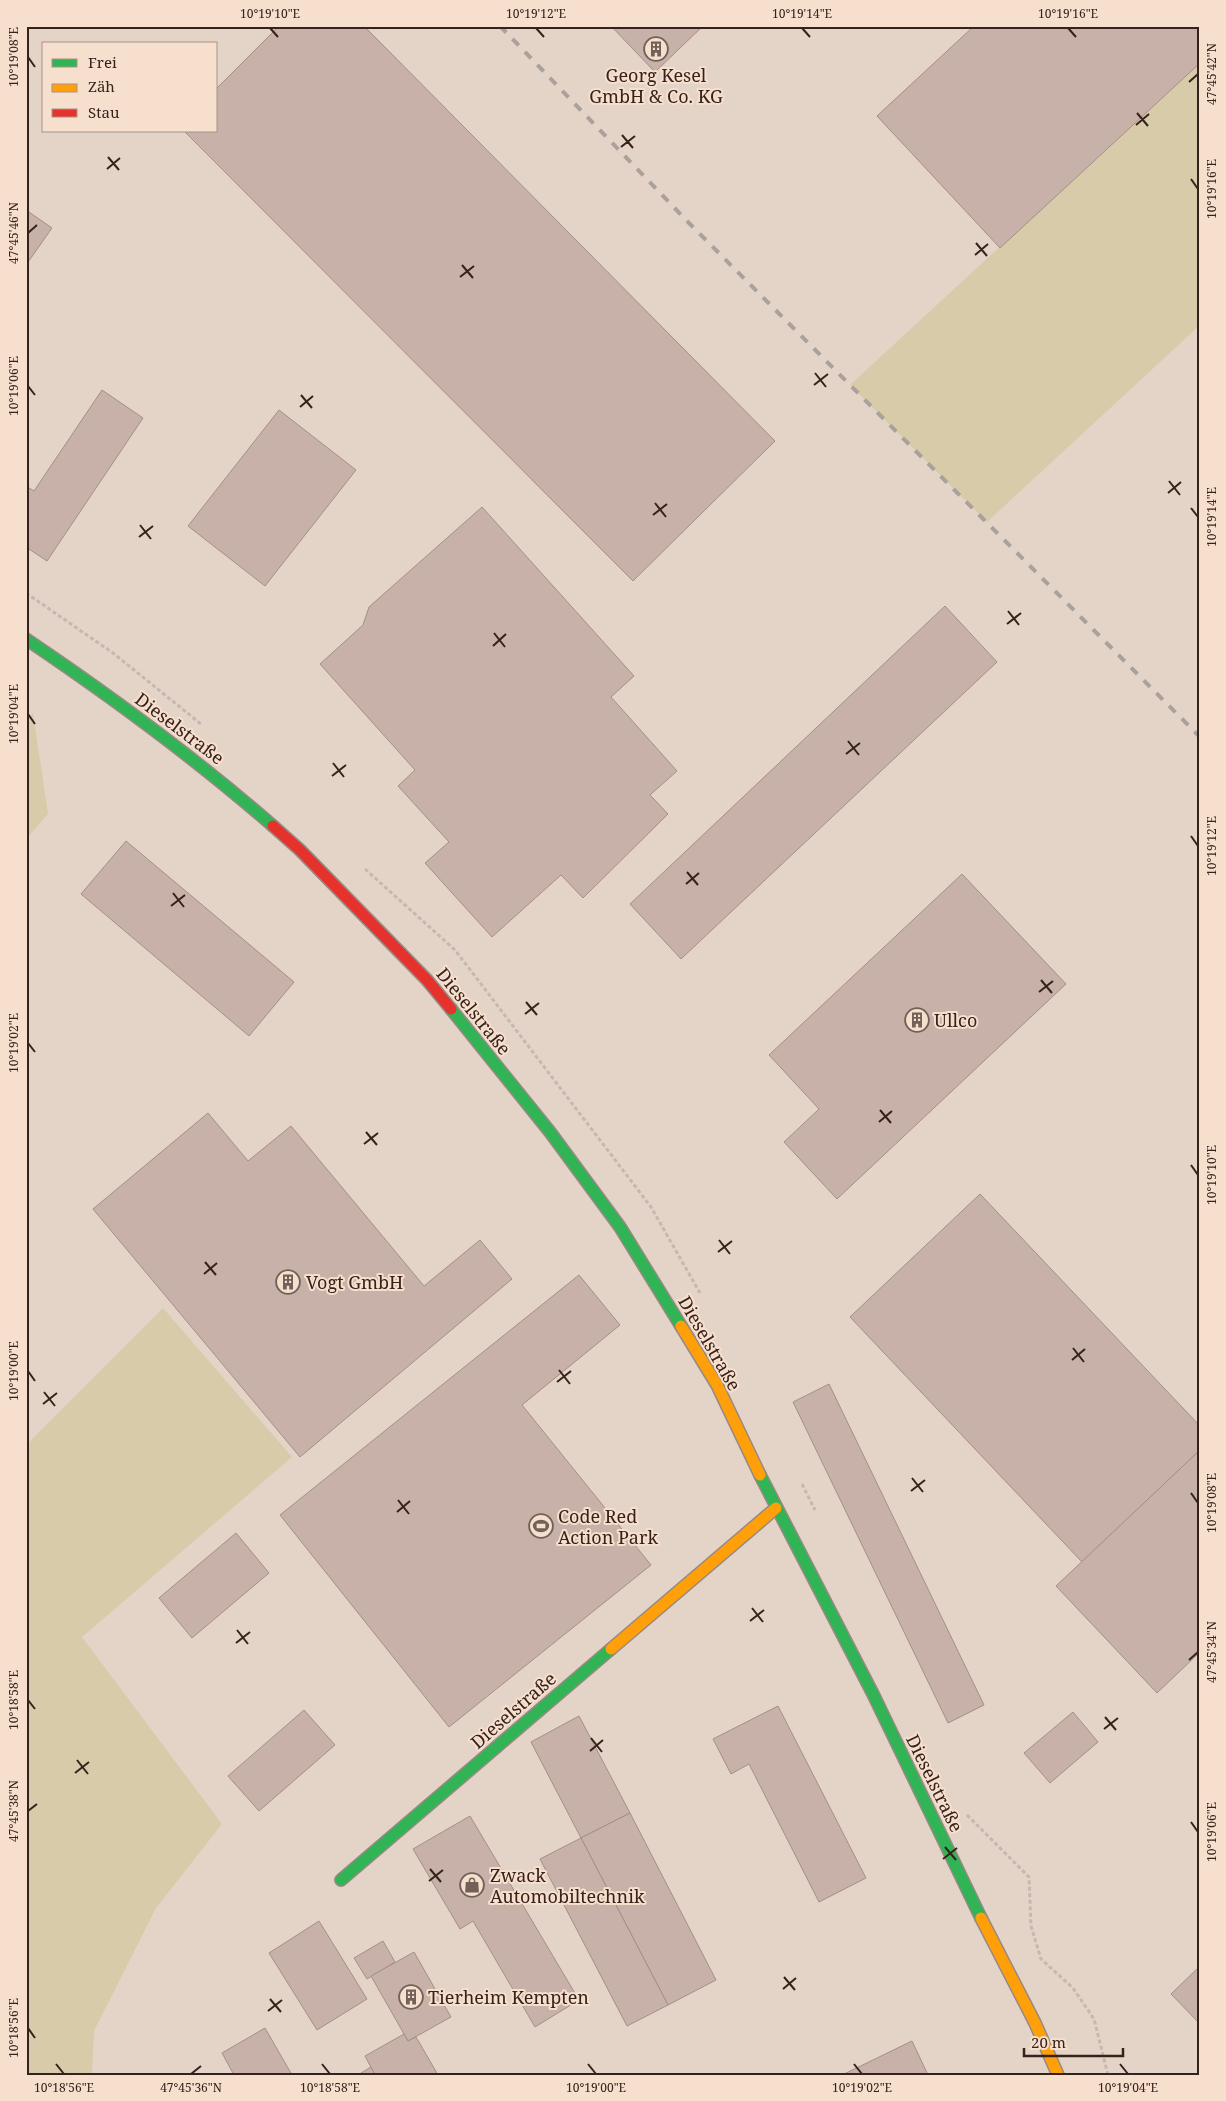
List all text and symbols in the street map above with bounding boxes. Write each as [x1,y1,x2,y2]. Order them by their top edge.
text: 10°19'10"E [240,5,300,22]
text: 10°19'12"E [506,5,566,22]
text: 10°19'14"E [772,5,832,22]
text: 10°19'16"E [1038,5,1098,22]
text: 10°19'08"E [5,27,22,87]
building icon: Georg Kesel GmbH & Co. KG [643,36,669,62]
legend [42,42,218,132]
text: 47°45'42"N [1203,43,1220,105]
text: Frei [88,52,117,72]
place label: Georg Kesel GmbH & Co. KG [589,63,723,108]
text: Zäh [88,76,115,96]
text: Stau [88,102,120,122]
text: 10°19'16"E [1203,159,1220,219]
text: 47°45'46"N [5,202,22,264]
text: 10°19'06"E [5,356,22,416]
text: 10°19'14"E [1203,487,1220,547]
text: 10°19'04"E [5,684,22,744]
street label: Dieselstraße [131,687,229,769]
text: 10°19'12"E [1203,816,1220,876]
street label: Dieselstraße [431,962,517,1060]
building icon: Ullco [904,1007,930,1033]
place label: Ullco [934,1008,977,1032]
text: 10°19'02"E [5,1013,22,1073]
text: 10°19'10"E [1203,1145,1220,1205]
building icon: Vogt GmbH [275,1269,301,1295]
place label: Vogt GmbH [306,1270,403,1294]
street label: Dieselstraße [673,1291,747,1395]
text: 10°19'00"E [5,1341,22,1401]
text: 10°19'08"E [1203,1473,1220,1533]
place label: Code Red Action Park [558,1504,658,1549]
sports icon: Code Red Action Park [528,1513,554,1539]
text: 47°45'34"N [1203,1621,1220,1683]
street label: Dieselstraße [465,1666,561,1754]
text: 10°18'58"E [5,1670,22,1730]
street label: Dieselstraße [901,1730,969,1836]
text: 47°45'38"N [5,1780,22,1842]
text: 10°19'06"E [1203,1802,1220,1862]
place label: Zwack Automobiltechnik [490,1863,645,1908]
shop icon: Zwack Automobiltechnik [459,1872,485,1898]
building icon: Tierheim Kempten [398,1984,424,2010]
place label: Tierheim Kempten [428,1985,589,2009]
text: 10°18'56"E [5,1998,22,2058]
scale bar [1024,2026,1122,2058]
text: 20 m [1031,2032,1066,2052]
text: 10°18'56"E [34,2079,94,2096]
text: 47°45'36"N [160,2079,222,2096]
text: 10°18'58"E [300,2079,360,2096]
text: 10°19'00"E [566,2079,626,2096]
text: 10°19'02"E [832,2079,892,2096]
text: 10°19'04"E [1098,2079,1158,2096]

